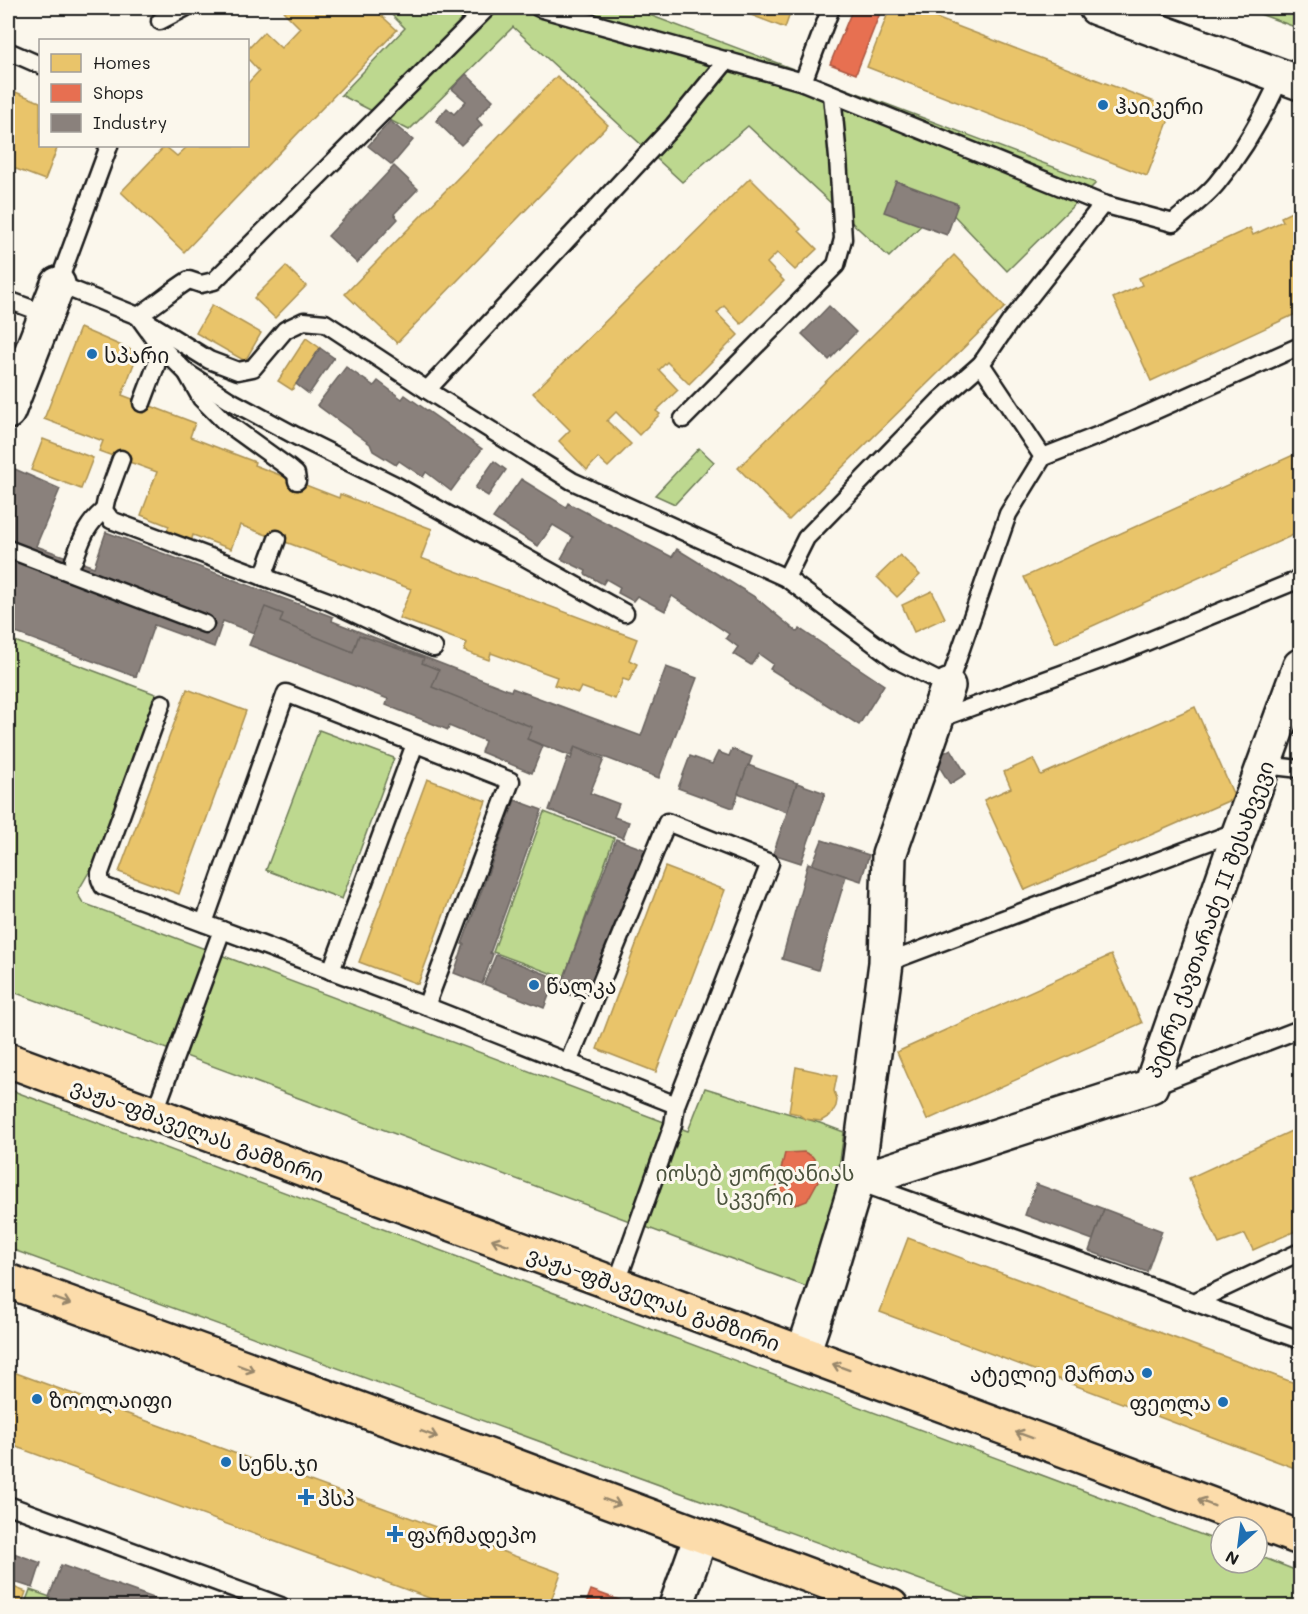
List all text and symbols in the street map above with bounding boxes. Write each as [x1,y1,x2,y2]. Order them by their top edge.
legend [39,39,249,147]
text: Homes [93,50,151,74]
text: Shops [93,80,144,104]
place label: ჰაიკერი [1115,92,1204,119]
marker: ჰაიკერი [1096,98,1110,112]
text: Industry [93,110,167,134]
place label: სპარი [104,341,169,368]
marker: სპარი [85,347,99,361]
street label: პეტრე ქავთარაძე II შესახვევი [1139,757,1279,1081]
place label: წალკა [546,972,617,1000]
marker: წალკა [527,978,541,992]
street label: ვაჟა-ფშაველას გამზირი [67,1072,328,1189]
park label: იოსებ ჟორდანიას სკვერი [656,1159,854,1210]
one-way arrow [491,1236,510,1247]
street label: ვაჟა-ფშაველას გამზირი [523,1240,784,1357]
one-way arrow [53,1296,71,1307]
place label: ატელიე მართა [970,1360,1135,1388]
one-way arrow [832,1361,851,1372]
one-way arrow [236,1363,255,1374]
marker: ატელიე მართა [1140,1366,1154,1380]
place label: ზოოლაიფი [49,1386,172,1414]
place label: ფეოლა [1129,1389,1211,1417]
marker: ზოოლაიფი [30,1392,44,1406]
marker: ფეოლა [1216,1395,1230,1409]
one-way arrow [1015,1428,1034,1439]
one-way arrow [419,1430,438,1441]
place label: სენს.ჯი [238,1449,318,1476]
marker: სენს.ჯი [219,1455,233,1469]
place label: პსპ [318,1484,355,1511]
marker: პსპ [299,1490,313,1504]
one-way arrow [1198,1496,1216,1507]
one-way arrow [602,1498,620,1509]
north arrow [1209,1515,1269,1575]
place label: ფარმადეპო [407,1521,537,1549]
marker: ფარმადეპო [388,1527,402,1541]
text: N [1221,1547,1242,1571]

